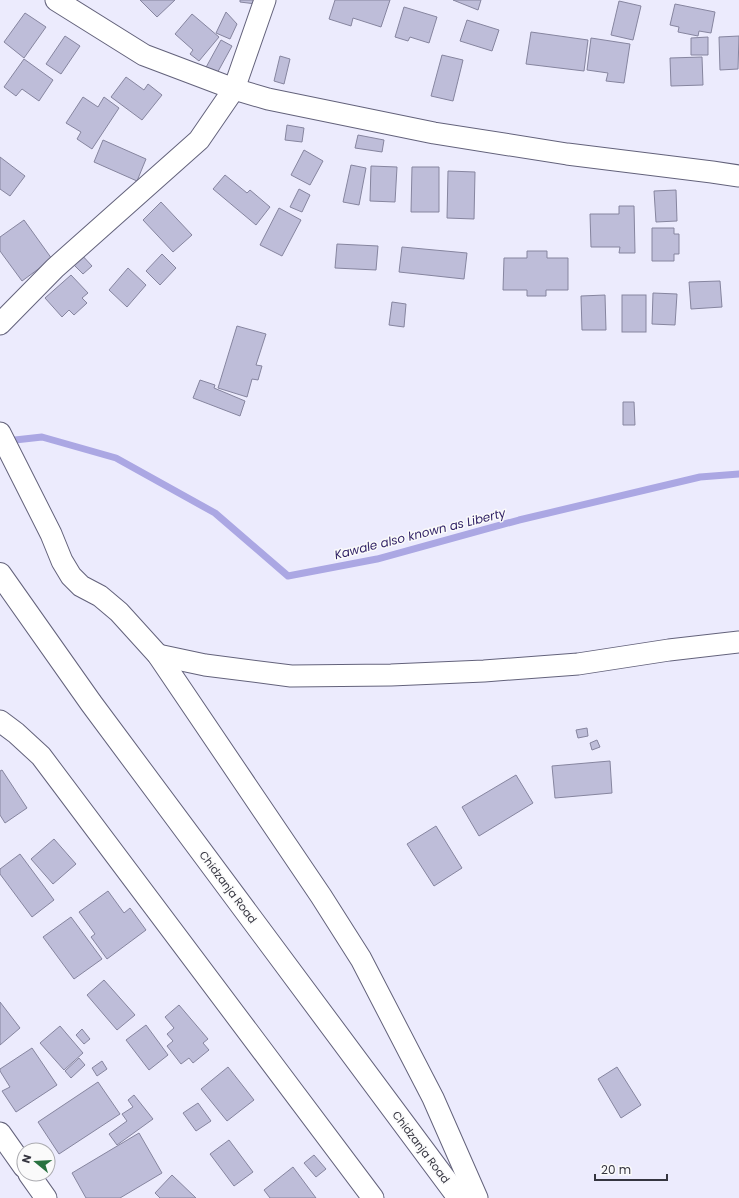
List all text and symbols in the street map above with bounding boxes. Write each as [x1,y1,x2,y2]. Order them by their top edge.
water label: Kawale also known as Liberty [333,504,508,563]
street label: Chidzanja Road [195,848,261,926]
street label: Chidzanja Road [388,1108,454,1186]
north arrow [16,1142,56,1182]
text: N [18,1152,35,1165]
scale bar [595,1156,667,1182]
text: 20 m [601,1161,631,1178]

